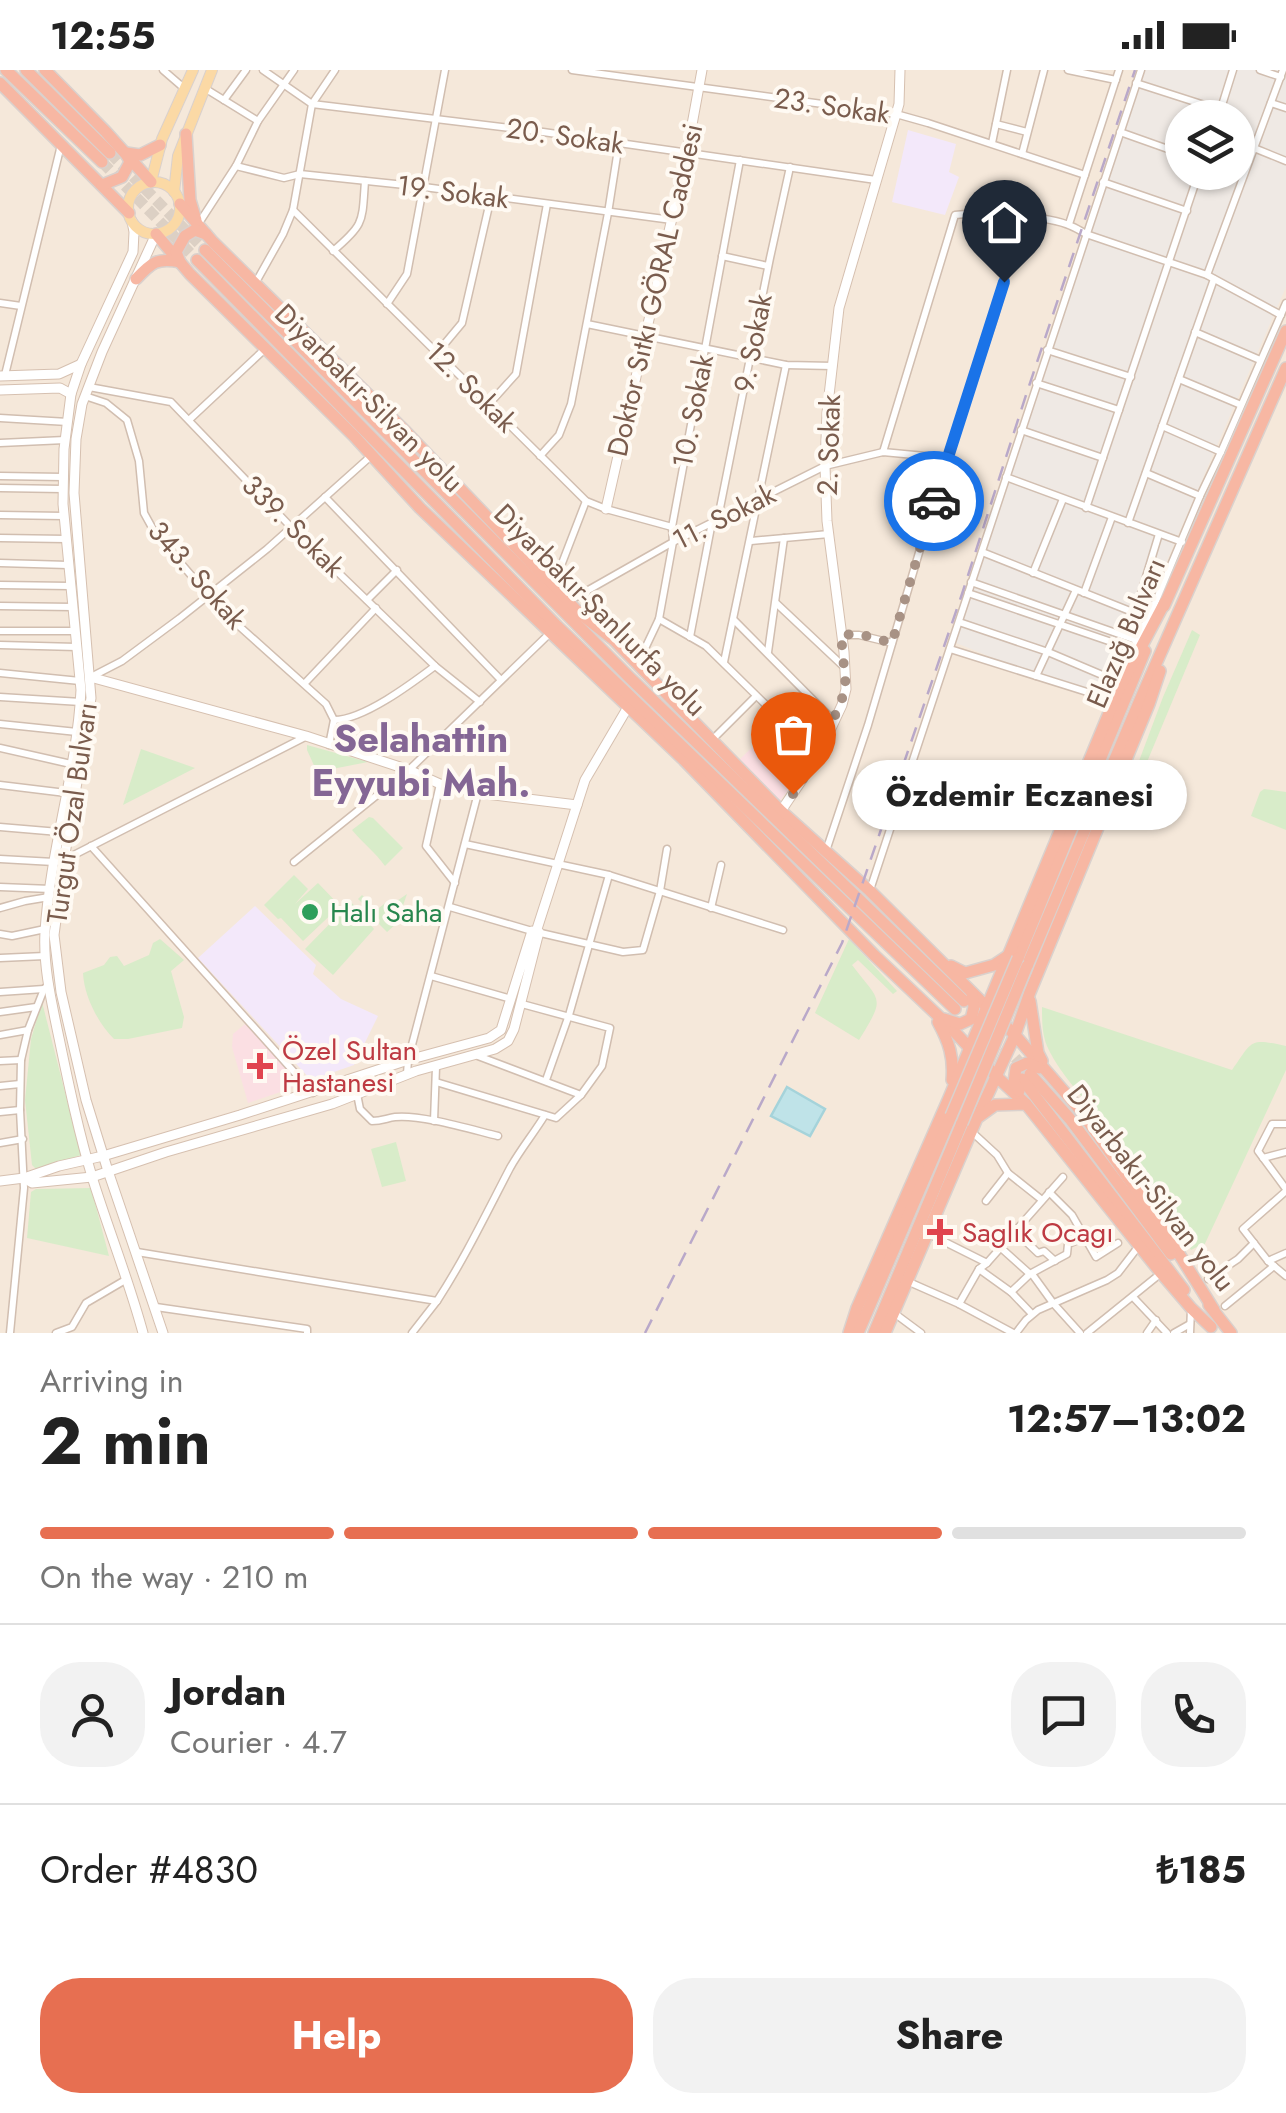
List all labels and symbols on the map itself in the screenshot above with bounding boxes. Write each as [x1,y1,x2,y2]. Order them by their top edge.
street label: 23. Sokak [772,78,893,134]
street label: 20. Sokak [504,107,627,165]
street label: Doktor Sıtkı GÖRAL Caddesi [597,119,713,461]
street label: 19. Sokak [395,165,512,219]
pin [962,180,1047,283]
street label: 9. Sokak [723,289,783,396]
street label: Diyarbakır-Silvan yolu [265,294,473,502]
street label: 12. Sokak [416,332,526,442]
street label: 10. Sokak [662,350,724,471]
street label: 2. Sokak [807,393,851,496]
courier [884,451,984,551]
street label: 339. Sokak [232,465,354,587]
street label: 11. Sokak [665,473,783,560]
street label: Diyarbakır-Şanlıurfa yolu [484,494,716,726]
street label: 343. Sokak [138,512,256,639]
street label: Elazığ Bulvarı [1076,552,1176,714]
pin [751,692,836,795]
street label: Turgut Özal Bulvarı [36,700,108,926]
district label: Selahattin Eyyubi Mah. [311,711,531,810]
callout: Özdemir Eczanesi [853,759,1188,829]
place label: Halı Saha [330,892,443,933]
marker: Halı Saha [299,901,321,923]
place label: Özel Sultan Hastanesi [282,1030,417,1103]
marker: Özel Sultan Hastanesi [247,1053,273,1079]
street label: Diyarbakır-Silvan yolu [1057,1076,1245,1300]
place label: Saglık Ocagı [962,1212,1113,1253]
marker: Saglık Ocagı [927,1219,953,1245]

